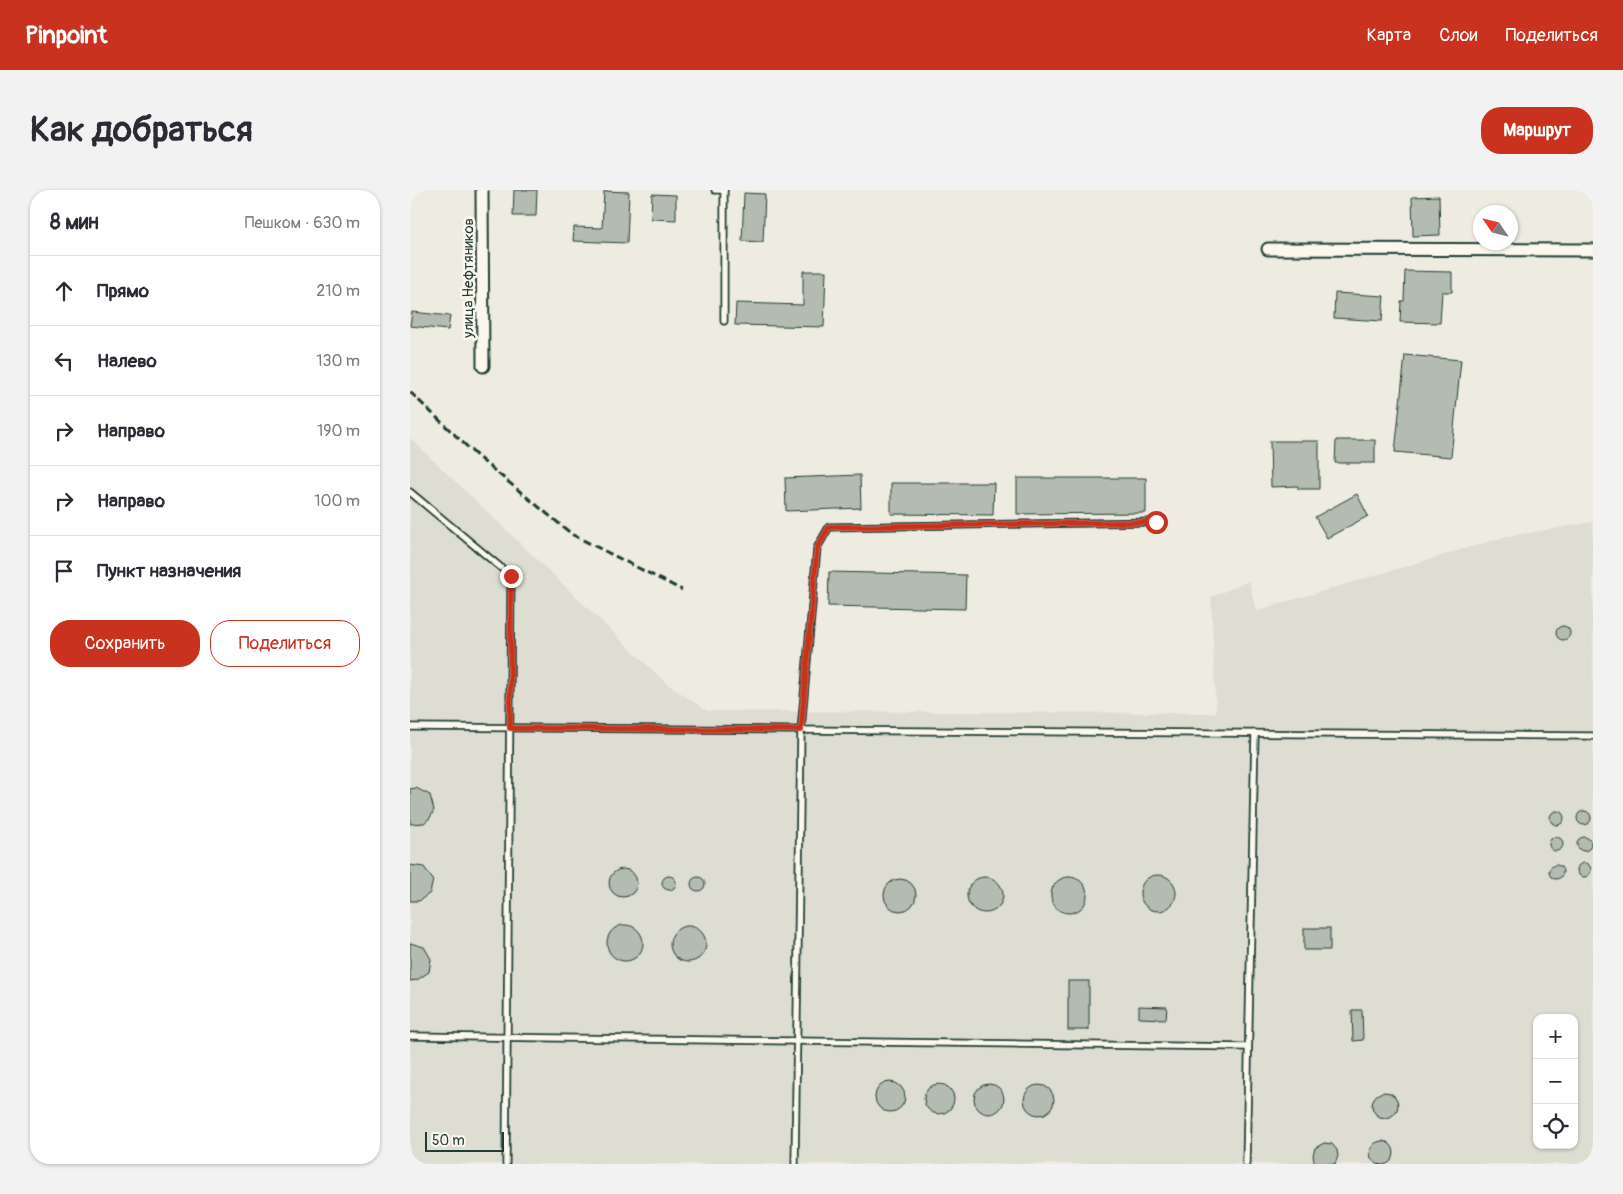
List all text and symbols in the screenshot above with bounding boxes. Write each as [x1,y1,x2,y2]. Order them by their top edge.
text: Pinpoint [25,21,107,50]
text: Карта [1367,24,1411,47]
text: Слои [1439,24,1477,47]
text: Поделиться [1505,24,1598,47]
button: Маршрут [1481,107,1593,154]
text: Как добраться [30,108,253,152]
north arrow [1473,205,1518,250]
text: 8 мин [50,209,99,236]
text: Пешком · 630 m [245,213,360,233]
street label: улица Нефтяников [459,218,478,339]
icon: ahead [50,277,78,305]
text: Прямо [97,279,149,303]
text: 210 m [316,281,360,301]
icon: left [50,347,78,375]
text: Налево [97,349,157,373]
text: 130 m [316,351,360,371]
icon: right [50,417,78,445]
text: Направо [97,419,165,443]
text: 190 m [317,421,360,441]
icon: right [50,487,78,515]
text: Направо [97,489,165,513]
text: 100 m [314,491,360,511]
route start [1145,511,1168,534]
icon: arrive [50,557,78,585]
text: Пункт назначения [97,559,241,583]
route end [500,565,523,588]
button: Сохранить [50,620,200,667]
button: Поделиться [210,620,360,667]
map controls [1533,1014,1578,1149]
button: + [1533,1014,1578,1059]
button: − [1533,1059,1578,1104]
button: locate [1533,1104,1578,1149]
scale bar [425,1129,504,1152]
text: 50 m [432,1132,465,1149]

